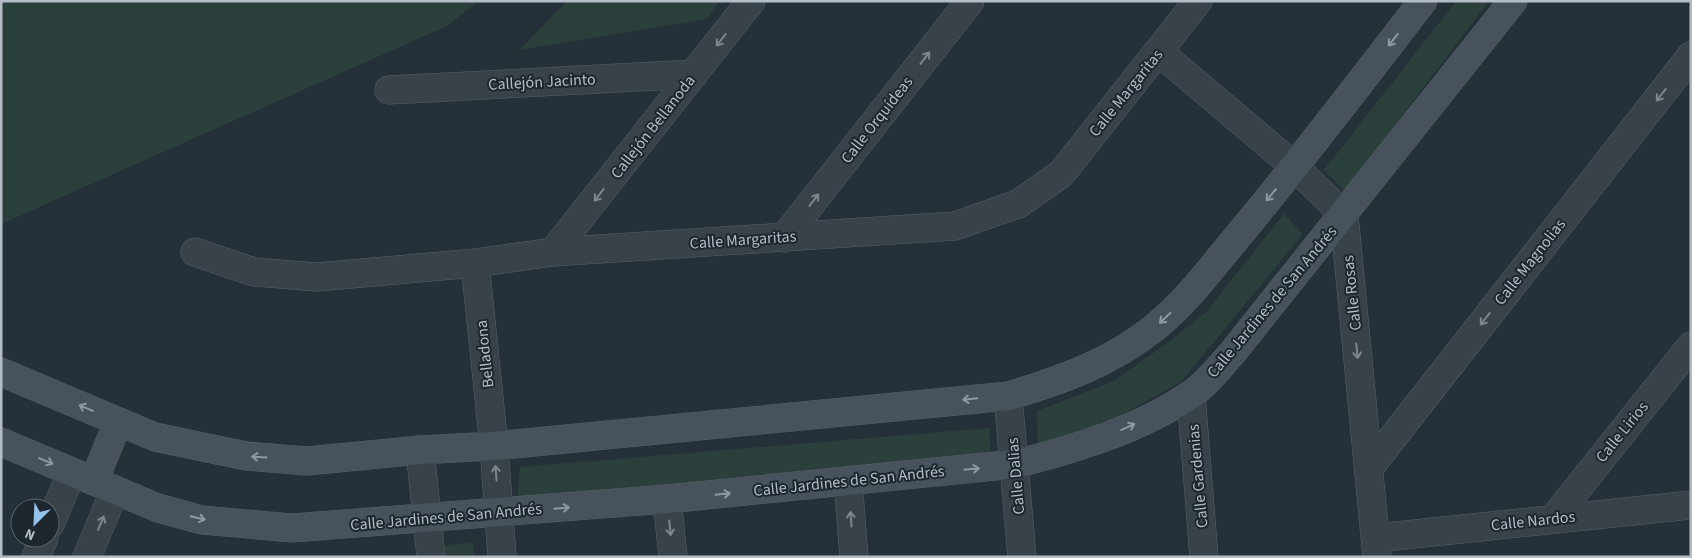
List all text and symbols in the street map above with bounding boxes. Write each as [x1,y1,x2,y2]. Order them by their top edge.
one-way arrow [716,33,726,47]
one-way arrow [1388,33,1399,46]
street label: Calle Margaritas [1084,44,1168,141]
one-way arrow [920,52,931,65]
street label: Callejón Jacinto [488,68,596,96]
street label: Callejón Bellanoda [606,71,700,183]
street label: Calle Orquídeas [836,71,918,168]
one-way arrow [1655,88,1666,101]
one-way arrow [593,188,604,201]
one-way arrow [1266,188,1277,201]
one-way arrow [808,193,819,206]
street label: Calle Magnolias [1489,214,1571,310]
street label: Calle Jardines de San Andrés [1202,221,1342,383]
street label: Calle Margaritas [689,225,797,255]
street label: Calle Rosas [1337,254,1367,332]
one-way arrow [1159,312,1172,324]
one-way arrow [1480,312,1491,325]
street label: Belladona [471,319,499,389]
one-way arrow [1352,342,1362,358]
one-way arrow [963,394,979,404]
street label: Calle Lirios [1590,396,1654,467]
one-way arrow [79,403,94,412]
one-way arrow [1120,421,1135,431]
street label: Calle Gardenias [1182,423,1213,529]
street label: Calle Dalias [1002,436,1030,515]
one-way arrow [251,453,267,462]
one-way arrow [38,456,53,466]
street label: Calle Jardines de San Andrés [752,460,946,502]
one-way arrow [964,464,980,474]
one-way arrow [491,465,501,481]
one-way arrow [715,489,731,499]
north arrow [10,498,60,548]
street label: Calle Jardines de San Andrés [349,498,543,536]
one-way arrow [553,503,569,513]
street label: Calle Nardos [1490,506,1576,536]
one-way arrow [846,511,855,527]
one-way arrow [189,514,205,523]
one-way arrow [96,516,106,531]
one-way arrow [665,520,675,536]
text: N [22,523,38,545]

